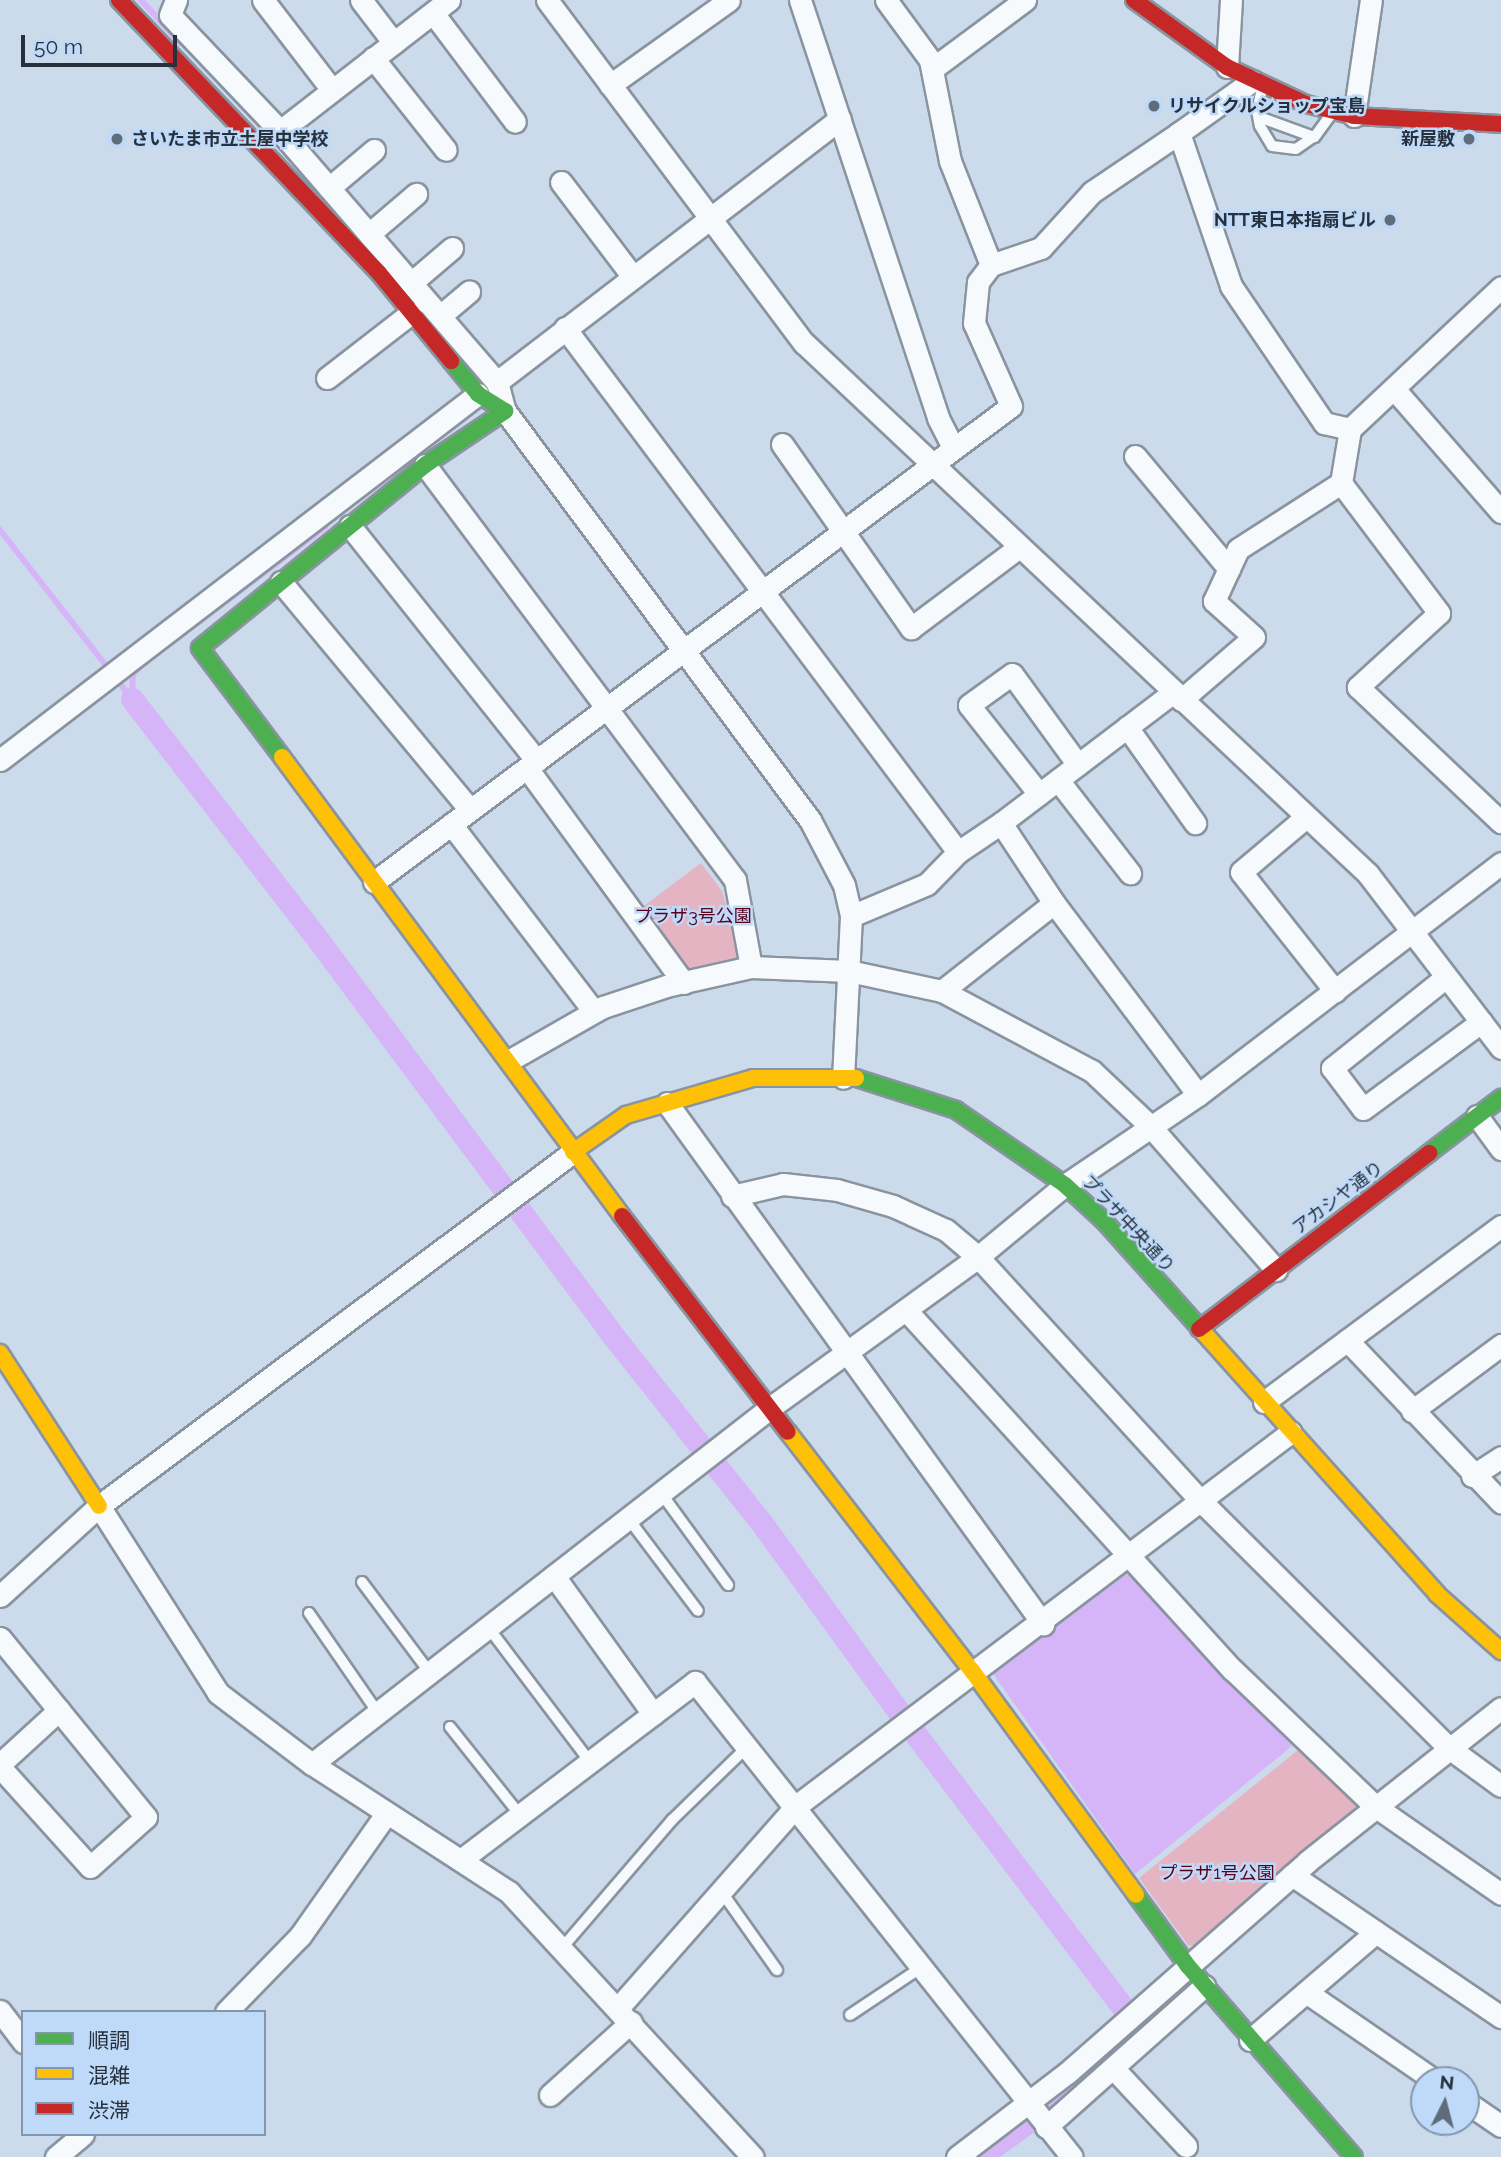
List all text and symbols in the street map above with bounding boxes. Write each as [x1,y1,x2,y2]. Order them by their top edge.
scale bar [24,21,180,65]
text: 50 m [34,34,83,59]
place label: リサイクルショップ宝島 [1168,95,1366,117]
marker: リサイクルショップ宝島 [1146,98,1162,114]
place label: さいたま市立土屋中学校 [131,128,329,150]
place label: 新屋敷 [1401,128,1455,150]
marker: さいたま市立土屋中学校 [109,131,125,147]
marker: 新屋敷 [1461,131,1477,147]
place label: NTT東日本指扇ビル [1214,209,1376,231]
marker: NTT東日本指扇ビル [1382,212,1398,228]
park label: プラザ3号公園 [634,905,752,927]
street label: アカシヤ通り [1288,1157,1388,1239]
street label: プラザ中央通り [1077,1171,1179,1277]
park label: プラザ1号公園 [1159,1862,1275,1884]
legend [21,2010,266,2136]
text: 順調 [88,2028,130,2053]
text: 混雑 [88,2063,130,2088]
north arrow [1410,2066,1480,2136]
text: N [1439,2070,1455,2094]
text: 渋滞 [88,2098,130,2123]

